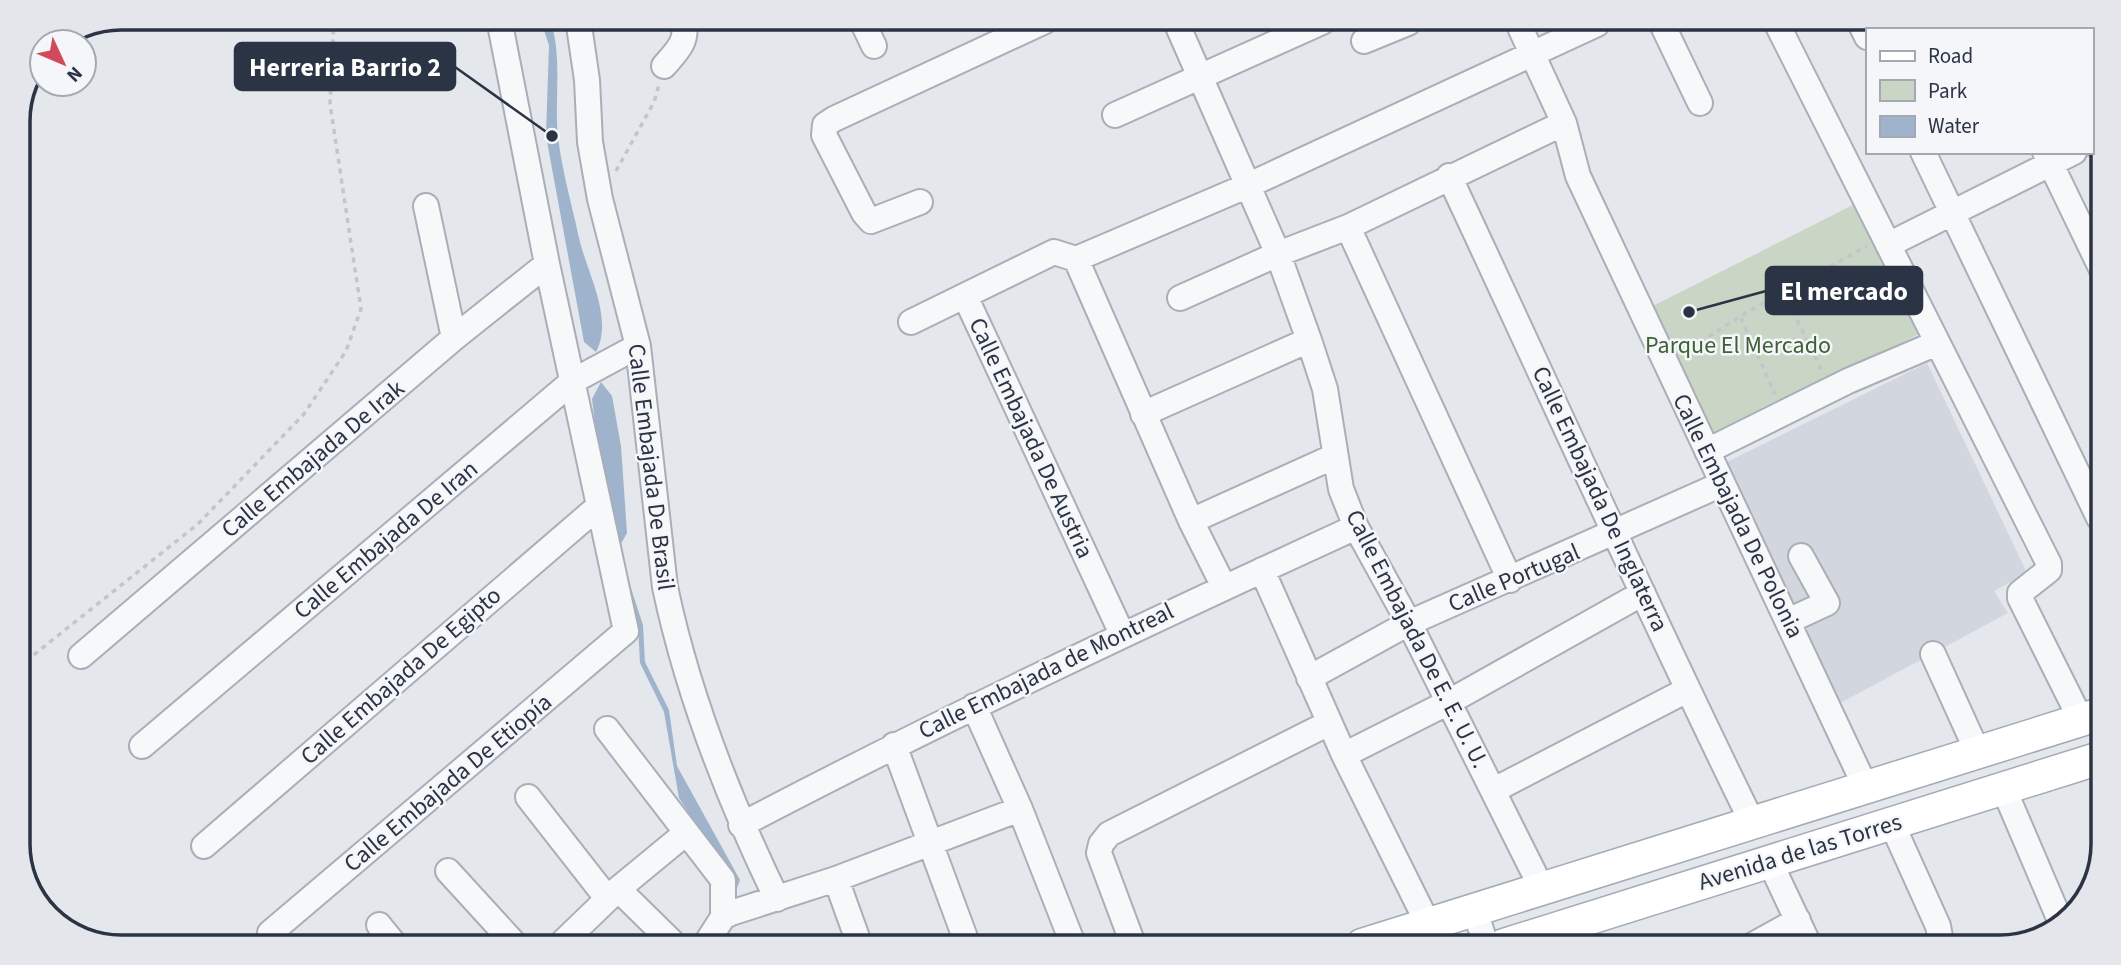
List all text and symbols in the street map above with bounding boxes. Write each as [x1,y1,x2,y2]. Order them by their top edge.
north arrow [28,28,98,98]
legend [1866,28,2093,154]
text: Road [1928,41,1973,71]
callout: Herreria Barrio 2 [235,43,455,90]
text: Herreria Barrio 2 [249,49,441,86]
text: N [60,60,88,88]
text: Park [1928,76,1968,106]
text: Water [1928,111,1980,141]
callout: El mercado [1766,267,1922,314]
text: El mercado [1780,273,1908,310]
street label: Calle Embajada De Austria [960,312,1102,564]
park label: Parque El Mercado [1645,328,1831,363]
street label: Calle Embajada De Brasil [619,342,683,592]
street label: Calle Embajada De Inglaterra [1523,360,1677,638]
street label: Calle Embajada De Irak [214,372,412,546]
street label: Calle Embajada De Polonia [1663,388,1813,644]
street label: Calle Embajada De Iran [286,452,486,628]
street label: Calle Embajada De E. E. U. U. [1337,504,1497,774]
street label: Calle Portugal [1443,535,1585,621]
street label: Calle Embajada De Egipto [293,579,509,773]
street label: Calle Embajada de Montreal [912,594,1180,748]
street label: Calle Embajada De Etiopía [336,685,560,881]
street label: Avenida de las Torres [1694,804,1906,900]

